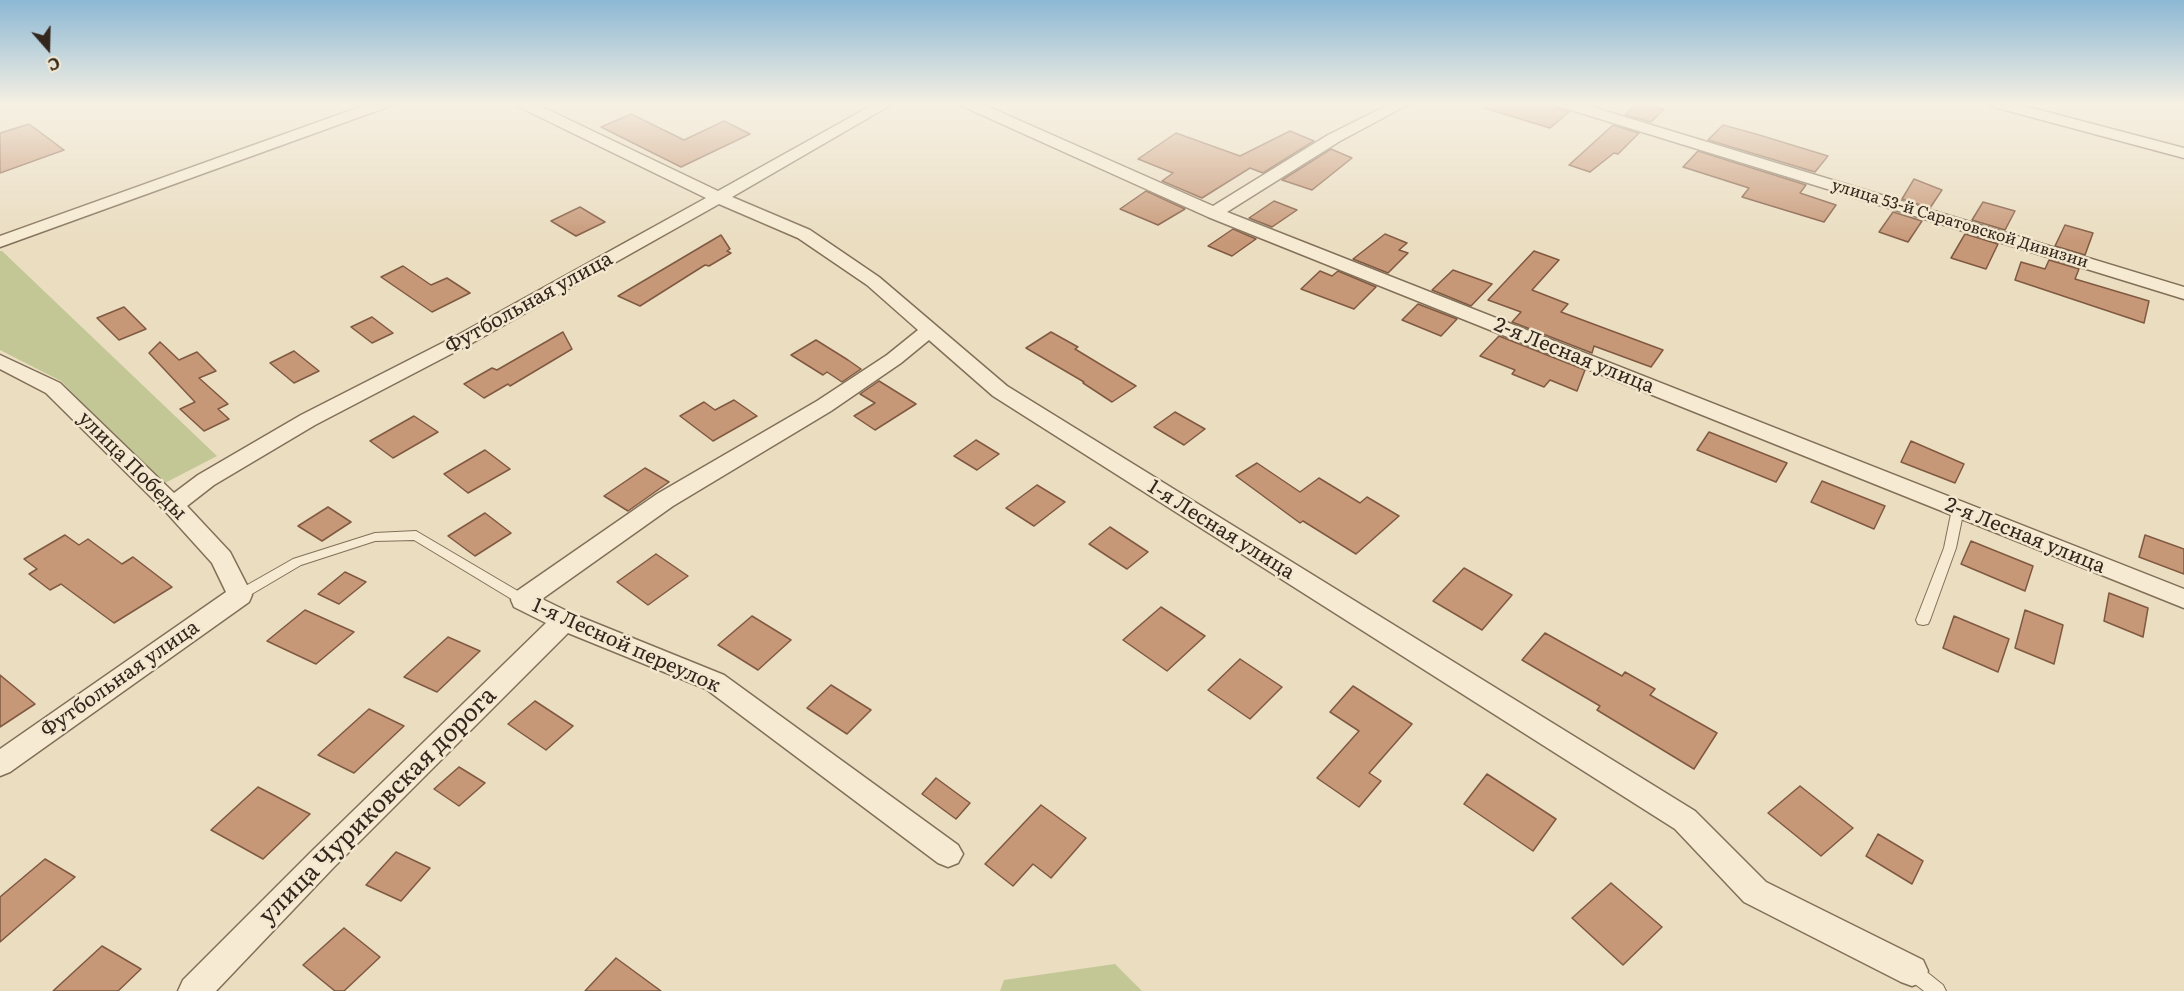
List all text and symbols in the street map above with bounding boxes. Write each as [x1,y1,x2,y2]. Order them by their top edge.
north arrow [18,18,78,78]
text: С [45,52,64,78]
street label: улица 53-й Саратовской Дивизии [1829,176,2091,272]
street label: Футбольная улица [441,247,617,359]
street label: 2-я Лесная улица [1490,313,1658,399]
street label: улица Победы [73,407,191,525]
street label: 1-я Лесная улица [1143,475,1299,585]
street label: 2-я Лесная улица [1941,493,2109,579]
street label: 1-я Лесной переулок [528,594,724,698]
street label: Футбольная улица [36,615,204,743]
street label: улица Чуриковская дорога [253,681,503,931]

